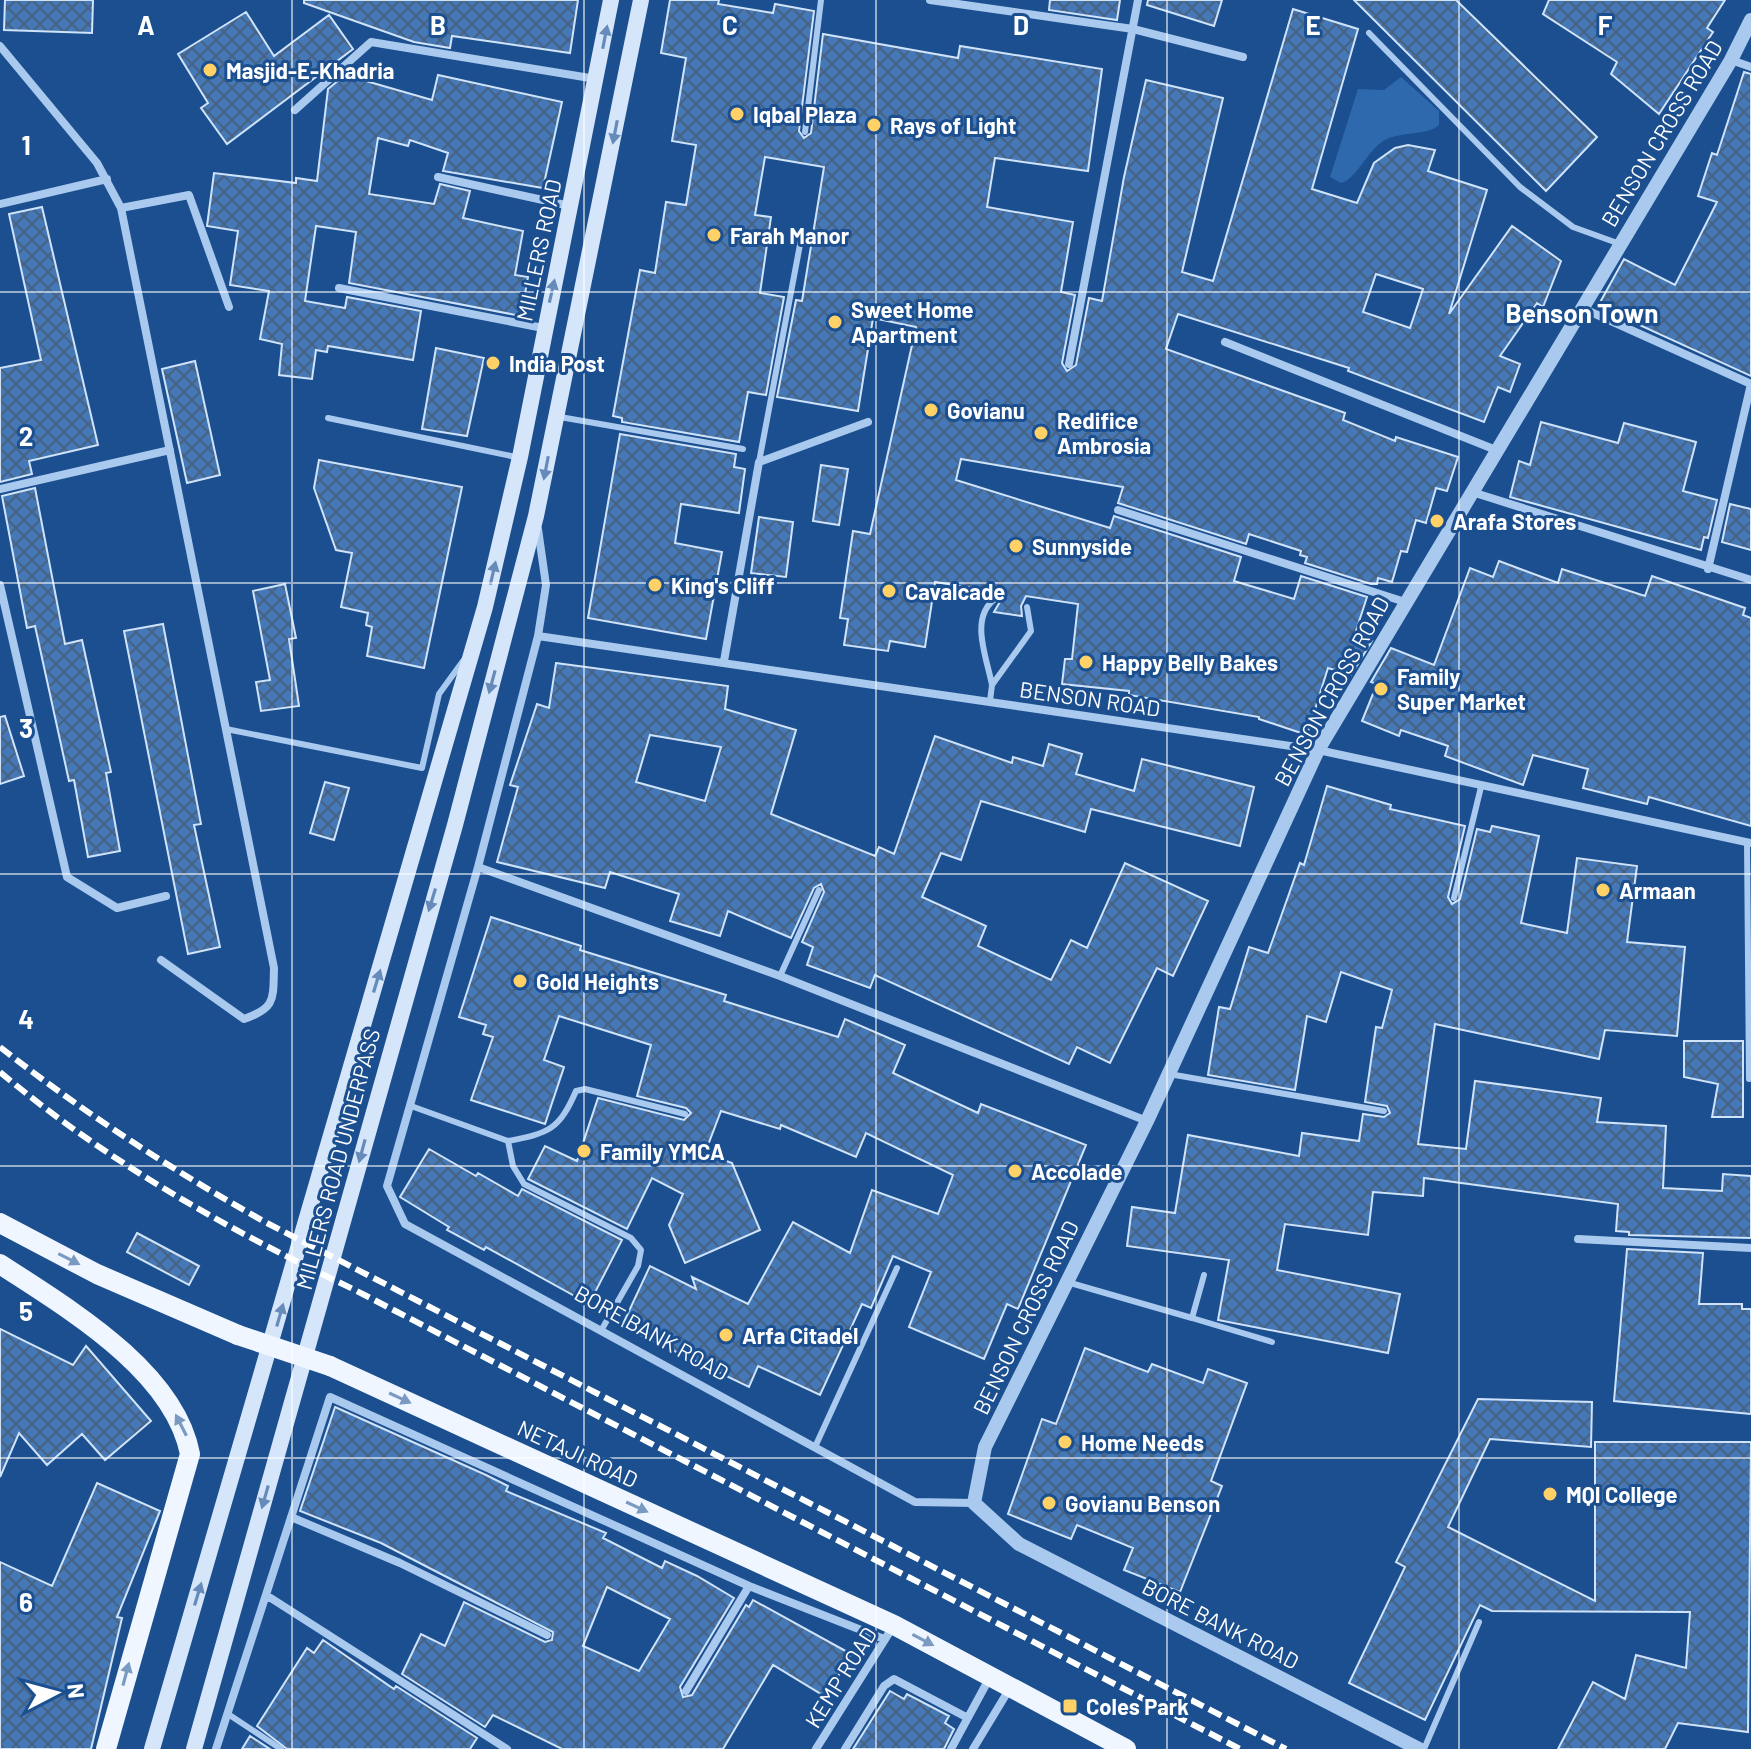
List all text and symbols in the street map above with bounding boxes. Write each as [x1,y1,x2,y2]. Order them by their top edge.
text: A [137,9,155,40]
text: B [430,9,446,40]
text: C [722,9,738,40]
text: D [1013,9,1029,40]
text: E [1305,9,1321,40]
text: F [1598,9,1613,40]
one-way arrow [599,24,611,49]
street label: BENSON CROSS ROAD [1595,35,1727,231]
place label: Masjid-E-Khadria [226,57,394,83]
marker: Masjid-E-Khadria [201,61,219,79]
place label: Iqbal Plaza [753,101,857,127]
marker: Iqbal Plaza [728,105,746,123]
place label: Rays of Light [890,112,1016,138]
marker: Rays of Light [865,116,883,134]
one-way arrow [609,119,621,144]
text: 1 [21,129,31,160]
street label: MILLERS ROAD [510,177,566,323]
place label: Farah Manor [730,222,850,248]
marker: Farah Manor [705,226,723,244]
one-way arrow [546,279,558,304]
place label: Sweet Home Apartment [851,296,974,347]
district label: Benson Town [1506,297,1658,328]
marker: Sweet Home Apartment [826,313,844,331]
place label: India Post [509,350,605,376]
marker: India Post [484,354,502,372]
place label: Govianu [947,397,1025,423]
marker: Govianu [922,401,940,419]
place label: Redifice Ambrosia [1057,407,1151,458]
text: 2 [19,420,33,451]
marker: Redifice Ambrosia [1032,424,1050,442]
one-way arrow [539,456,551,481]
place label: Arafa Stores [1453,508,1576,534]
marker: Arafa Stores [1428,512,1446,530]
place label: Sunnyside [1032,533,1132,559]
marker: Sunnyside [1007,537,1025,555]
one-way arrow [487,561,499,586]
place label: King's Cliff [671,572,775,598]
marker: King's Cliff [646,576,664,594]
place label: Cavalcade [905,578,1005,604]
marker: Cavalcade [880,582,898,600]
street label: BENSON CROSS ROAD [1268,592,1394,790]
place label: Happy Belly Bakes [1102,649,1278,675]
marker: Happy Belly Bakes [1077,653,1095,671]
place label: Family Super Market [1397,663,1526,714]
one-way arrow [486,670,498,695]
street label: BENSON ROAD [1018,675,1162,721]
marker: Family Super Market [1372,680,1390,698]
text: 3 [19,712,33,743]
place label: Armaan [1619,877,1696,903]
marker: Armaan [1594,881,1612,899]
one-way arrow [425,889,438,913]
place label: Gold Heights [536,968,659,994]
one-way arrow [371,969,384,993]
marker: Gold Heights [511,972,529,990]
text: 4 [18,1003,34,1034]
street label: MILLERS ROAD UNDERPASS [290,1026,384,1292]
place label: Family YMCA [600,1138,725,1164]
one-way arrow [355,1139,368,1163]
marker: Family YMCA [575,1142,593,1160]
place label: Accolade [1031,1158,1122,1184]
marker: Accolade [1006,1162,1024,1180]
street label: BENSON CROSS ROAD [967,1216,1083,1418]
one-way arrow [58,1252,81,1265]
street label: BORE BANK ROAD [570,1279,734,1385]
text: 5 [19,1295,33,1326]
one-way arrow [275,1303,287,1328]
place label: Arfa Citadel [742,1322,859,1348]
marker: Arfa Citadel [717,1326,735,1344]
one-way arrow [389,1392,412,1405]
one-way arrow [174,1414,188,1436]
street label: NETAJI ROAD [514,1414,642,1492]
place label: Home Needs [1081,1429,1204,1455]
marker: Home Needs [1056,1433,1074,1451]
place label: MQI College [1566,1481,1678,1507]
one-way arrow [258,1485,270,1510]
marker: MQI College [1541,1485,1559,1503]
place label: Govianu Benson [1065,1490,1220,1516]
marker: Govianu Benson [1040,1494,1058,1512]
one-way arrow [625,1500,649,1514]
street label: BORE BANK ROAD [1138,1572,1304,1674]
one-way arrow [192,1581,205,1605]
text: 6 [19,1586,33,1617]
street label: KEMP ROAD [799,1622,881,1732]
one-way arrow [912,1634,935,1647]
north arrow [16,1653,96,1733]
one-way arrow [120,1661,133,1685]
text: N [63,1682,91,1699]
place label: Coles Park [1086,1693,1189,1719]
marker: Coles Park [1061,1697,1079,1715]

